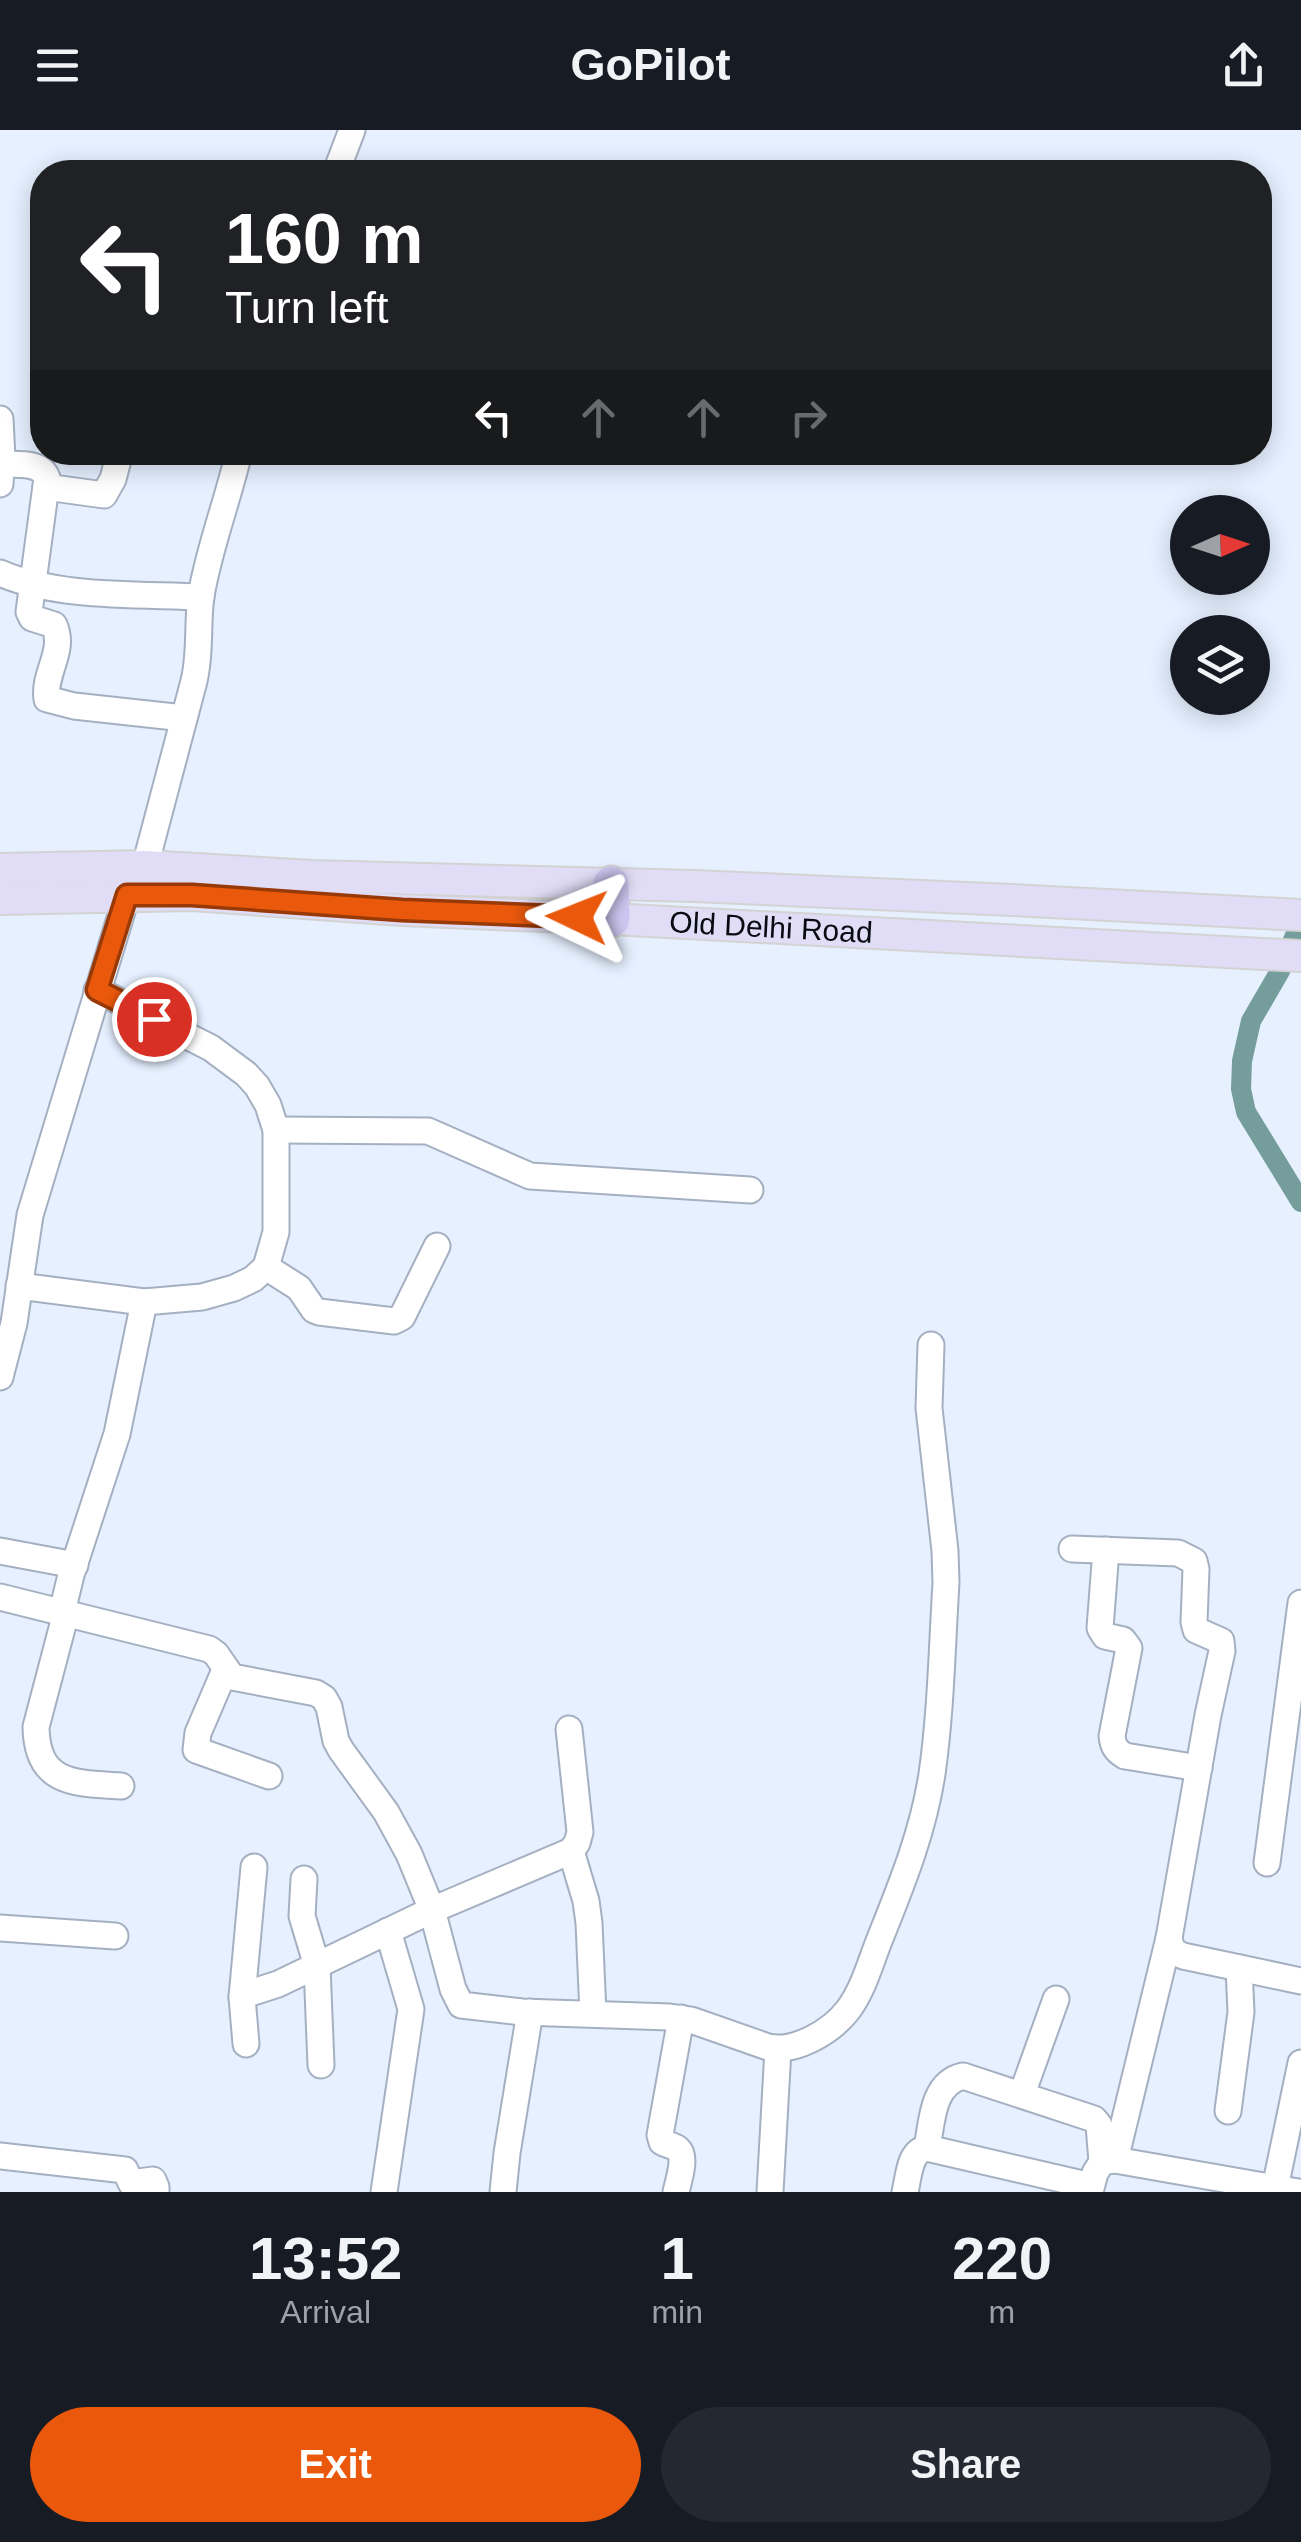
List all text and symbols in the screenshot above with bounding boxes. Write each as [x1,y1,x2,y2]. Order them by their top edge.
icon: menu [30,38,85,93]
icon: share [1216,38,1271,93]
text: GoPilot [571,39,730,90]
icon: left [60,200,190,330]
text: 160 m [225,200,423,278]
text: Turn left [225,282,388,333]
icon: left [466,390,521,445]
icon: ahead [571,390,626,445]
icon: ahead [676,390,731,445]
icon: right [781,390,836,445]
north arrow [1170,495,1270,595]
map controls [1170,495,1270,715]
button: layers [1170,615,1270,715]
position arrow [525,865,629,969]
street label: Old Delhi Road [669,905,874,949]
pin [112,977,197,1062]
icon: arrive [127,992,182,1047]
text: 13:52 [249,2225,402,2292]
text: 1 [660,2225,694,2292]
text: 220 [952,2225,1052,2292]
text: Arrival [280,2294,371,2330]
text: min [651,2294,703,2330]
text: m [989,2294,1015,2330]
button: Exit [30,2407,641,2522]
button: Share [661,2407,1271,2522]

